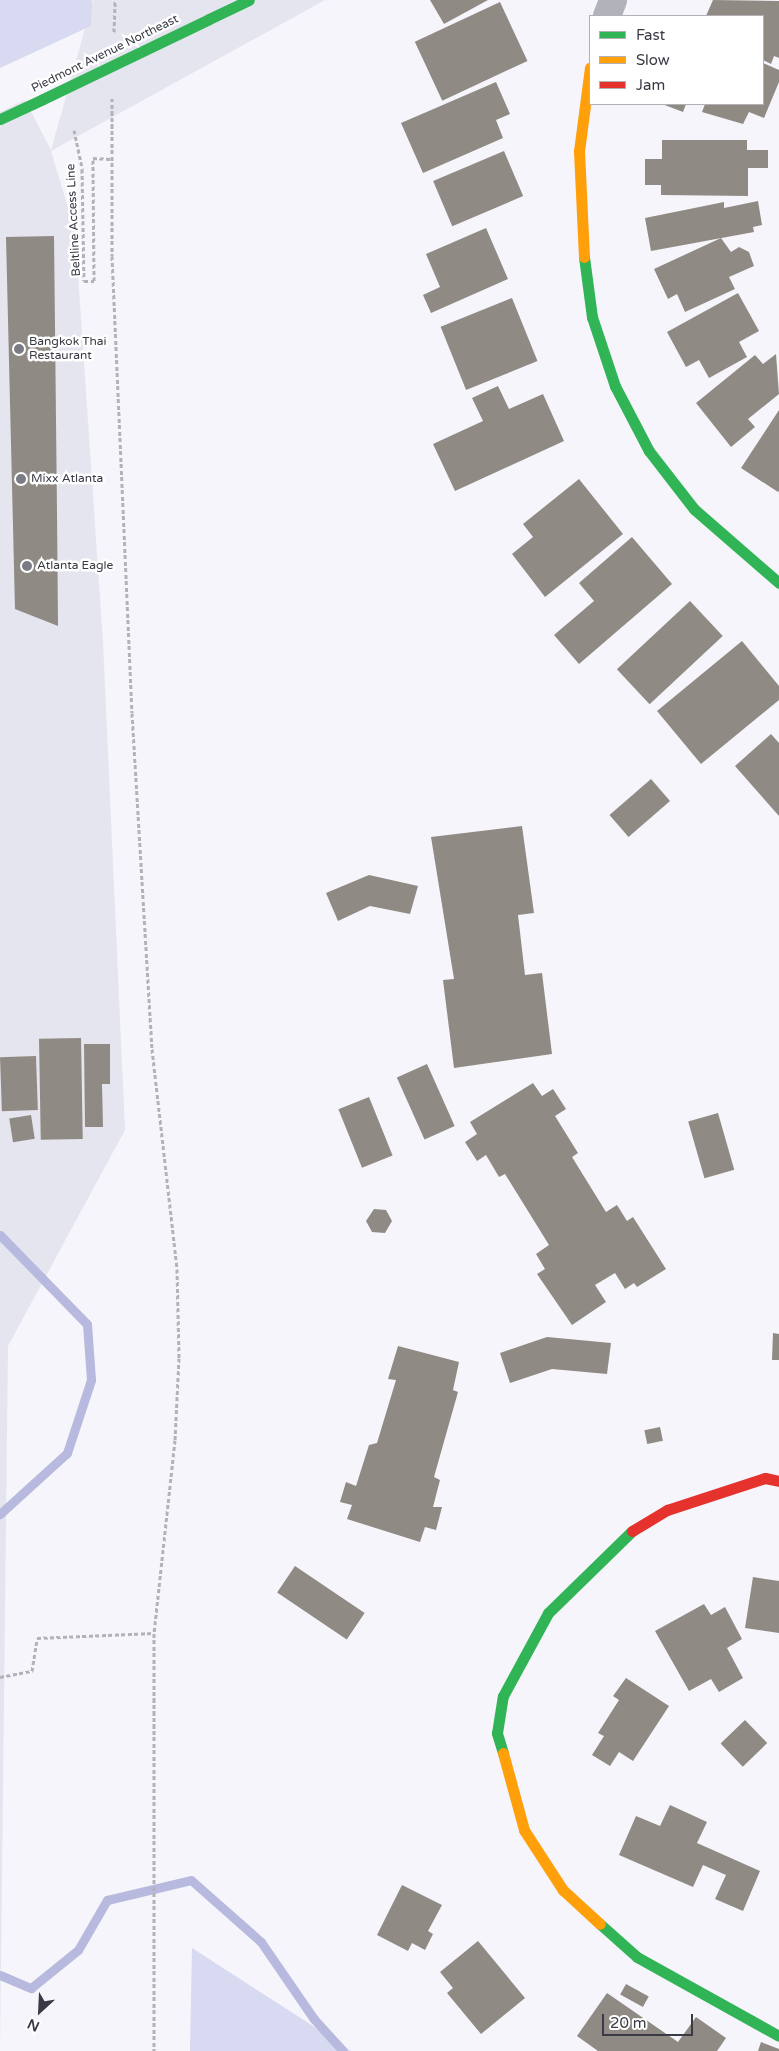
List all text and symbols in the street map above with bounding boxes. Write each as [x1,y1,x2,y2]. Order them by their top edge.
street label: Piedmont Avenue Northeast [29,12,181,96]
legend [589,15,764,105]
text: Fast [636,26,665,44]
text: Slow [636,51,670,69]
text: Jam [636,76,665,94]
street label: Beltline Access Line [64,163,84,277]
place label: Bangkok Thai Restaurant [29,335,107,363]
marker: Bangkok Thai Restaurant [13,343,25,355]
place label: Mixx Atlanta [31,472,103,486]
marker: Mixx Atlanta [15,473,27,485]
place label: Atlanta Eagle [37,559,113,573]
marker: Atlanta Eagle [21,560,33,572]
north arrow [15,1986,65,2036]
scale bar [604,2004,695,2036]
text: 20 m [610,2014,647,2032]
text: N [25,2015,42,2035]

